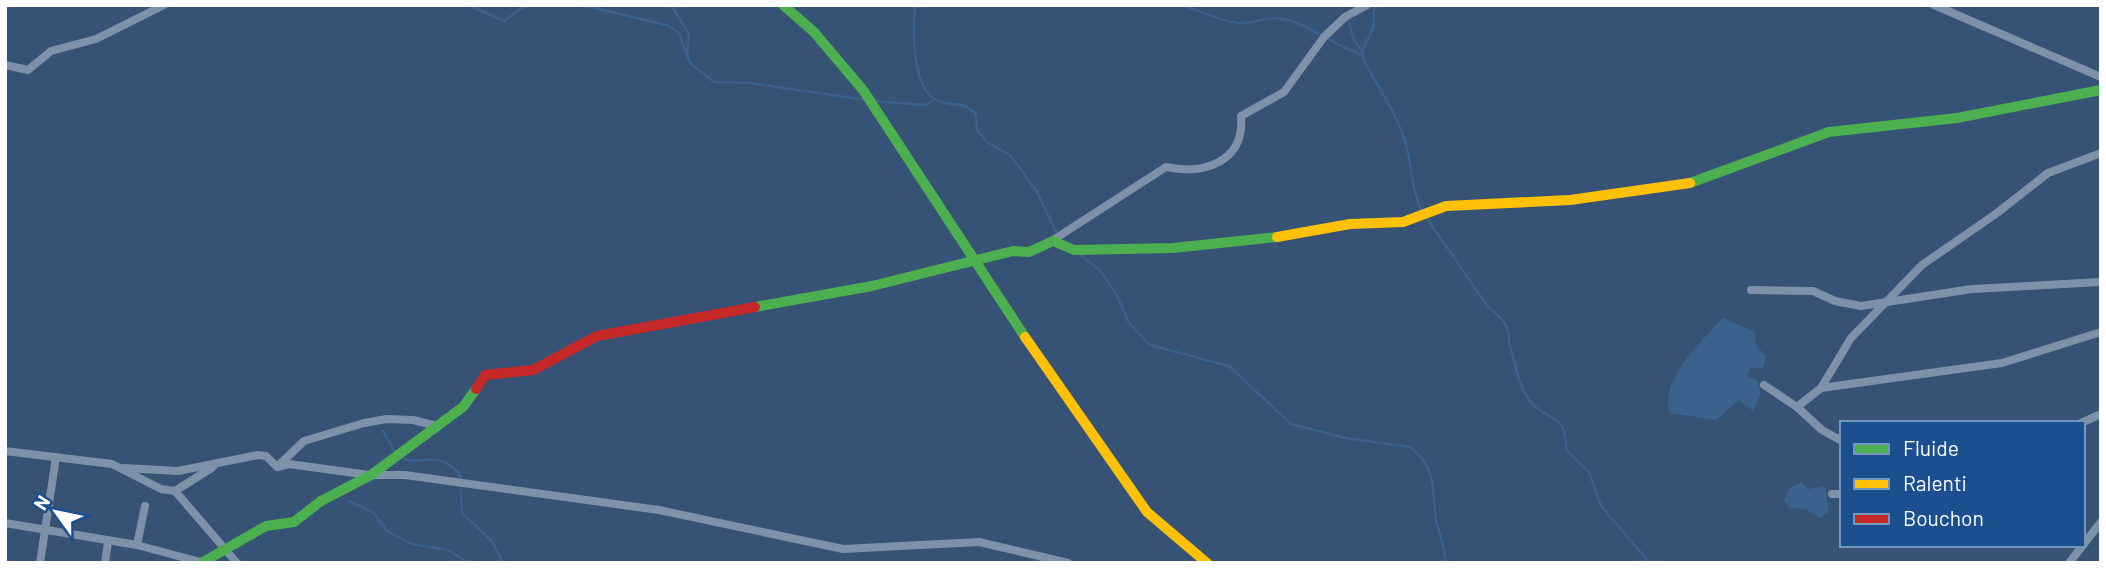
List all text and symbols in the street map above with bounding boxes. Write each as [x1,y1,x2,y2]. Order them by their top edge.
legend [1840,421,2085,547]
text: Fluide [1903,435,1959,460]
text: Ralenti [1903,470,1967,495]
north arrow [21,477,91,547]
text: N [28,491,54,514]
text: Bouchon [1903,505,1984,530]

